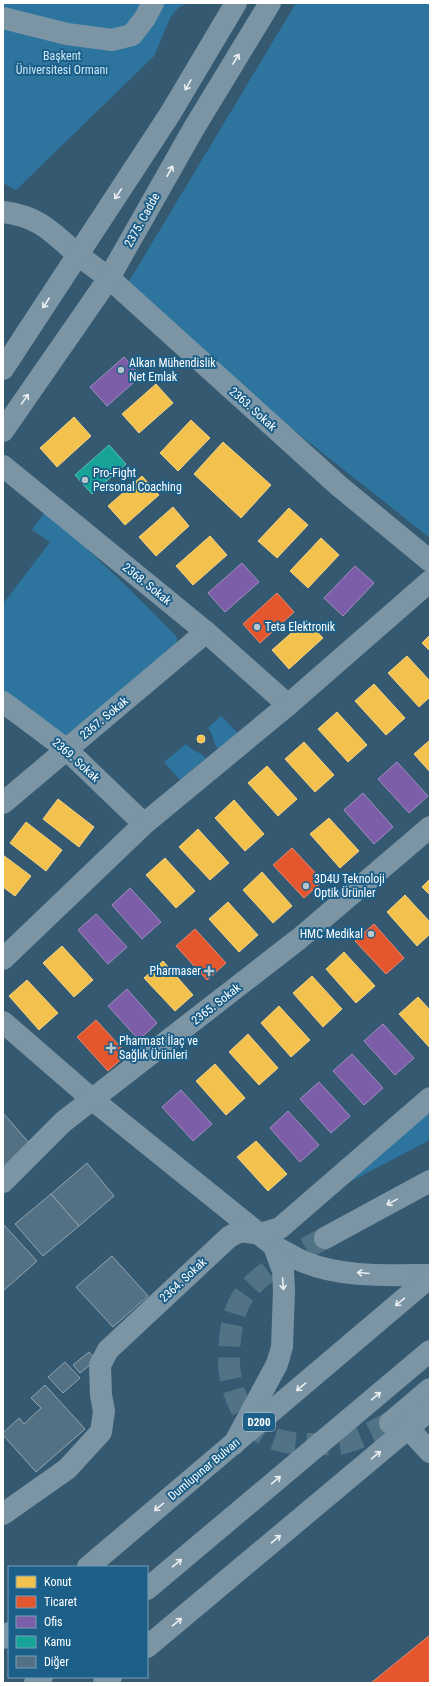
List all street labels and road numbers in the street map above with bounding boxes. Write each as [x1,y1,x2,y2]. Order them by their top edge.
street label: 2375. Cadde [121,190,163,250]
street label: 2363. Sokak [227,384,280,434]
street label: 2368. Sokak [120,560,175,608]
street label: 2367. Sokak [77,693,131,742]
street label: 2369. Sokak [50,735,103,785]
street label: 2365. Sokak [189,980,244,1028]
street label: 2364. Sokak [157,1255,210,1305]
road number: D200 [243,1413,275,1431]
street label: Dumlupınar Bulvarı [165,1435,243,1503]

